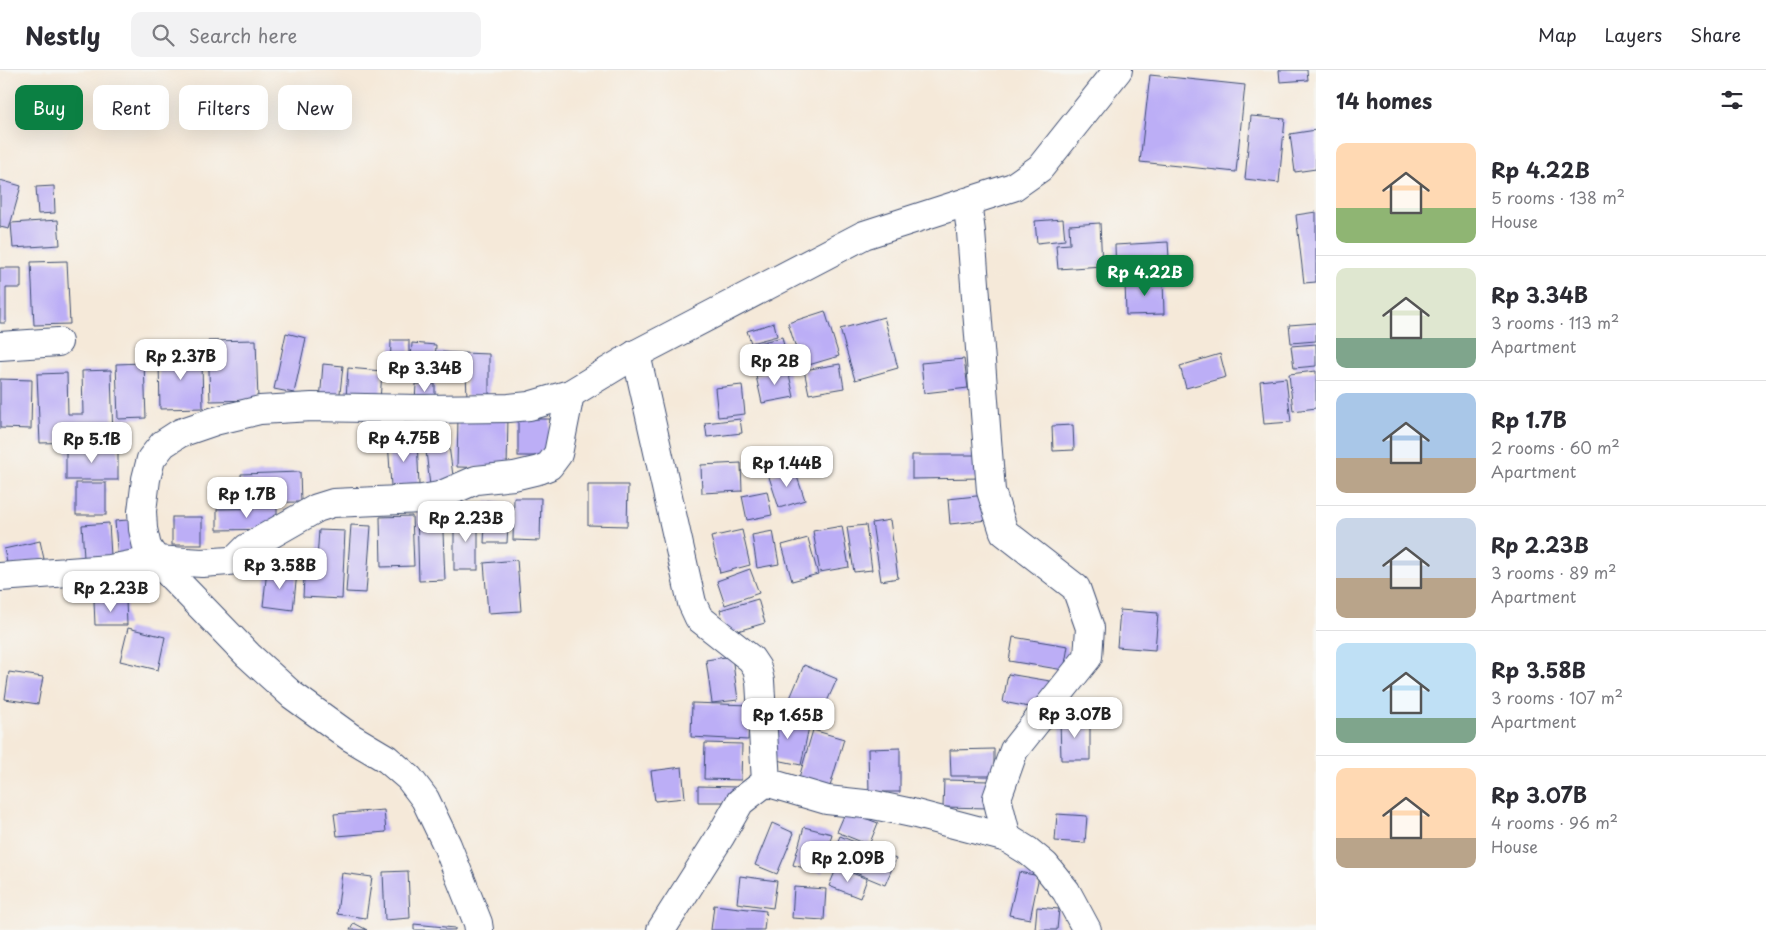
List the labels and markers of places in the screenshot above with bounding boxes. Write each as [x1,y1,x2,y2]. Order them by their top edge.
pin: Rp 4.22B [1093,254,1197,297]
pin: Rp 2.37B [129,338,233,381]
pin: Rp 2B [740,344,810,386]
pin: Rp 3.34B [373,350,477,393]
pin: Rp 4.75B [352,420,456,463]
pin: Rp 5.1B [46,422,138,464]
pin: Rp 1.44B [735,446,839,488]
pin: Rp 1.7B [201,476,293,519]
pin: Rp 2.23B [414,500,518,543]
pin: Rp 3.58B [228,548,332,590]
pin: Rp 2.23B [59,570,163,613]
pin: Rp 3.07B [1023,696,1127,739]
pin: Rp 1.65B [736,698,840,740]
pin: Rp 2.09B [796,840,900,883]

